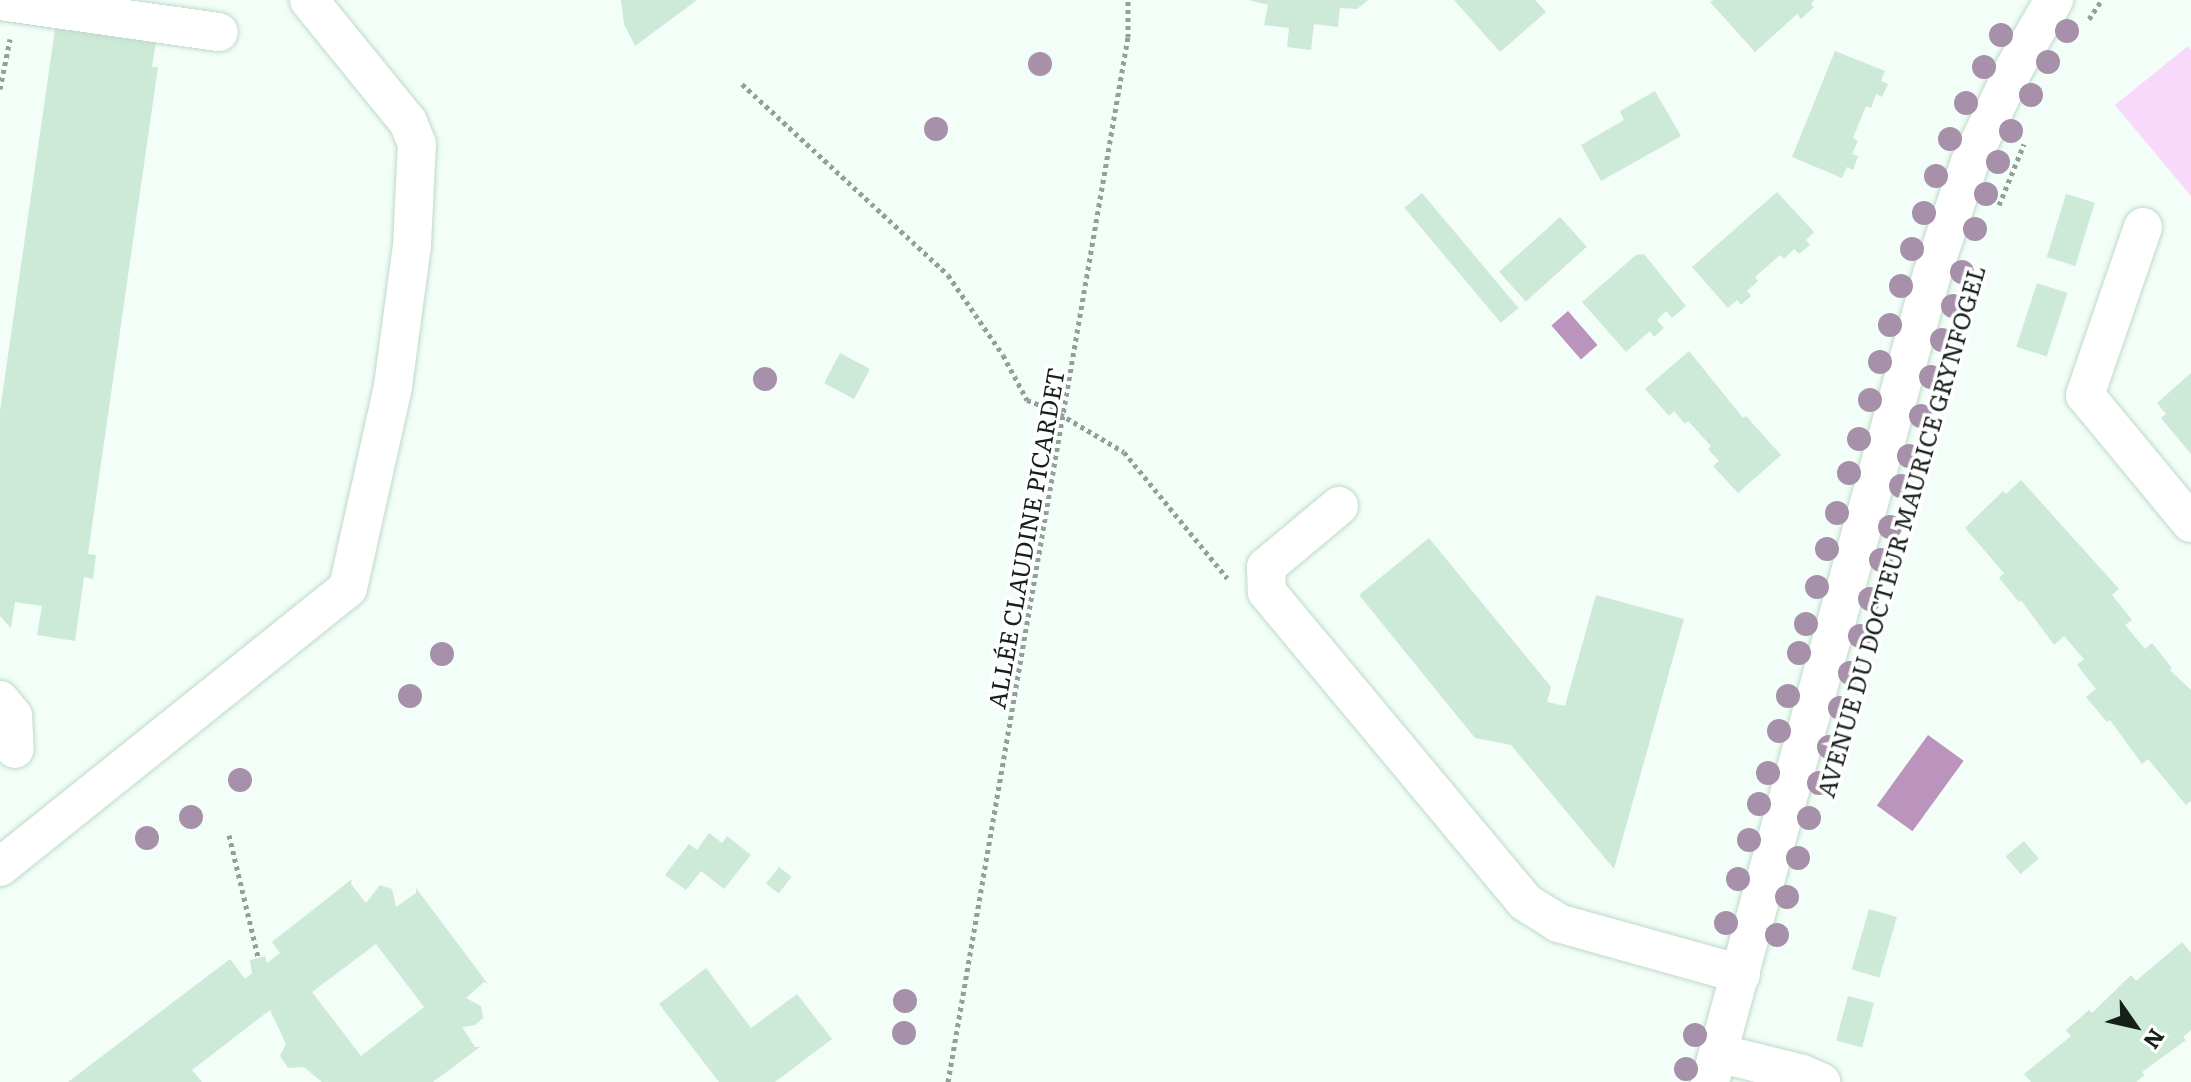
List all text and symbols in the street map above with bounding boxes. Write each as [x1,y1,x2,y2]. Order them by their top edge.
street label: AVENUE DU DOCTEUR MAURICE GRYNFOGEL [1810,261,1990,801]
street label: ALLÉE CLAUDINE PICARDET [981,365,1069,711]
north arrow [2095,986,2175,1066]
text: N [2136,1023,2174,1057]

